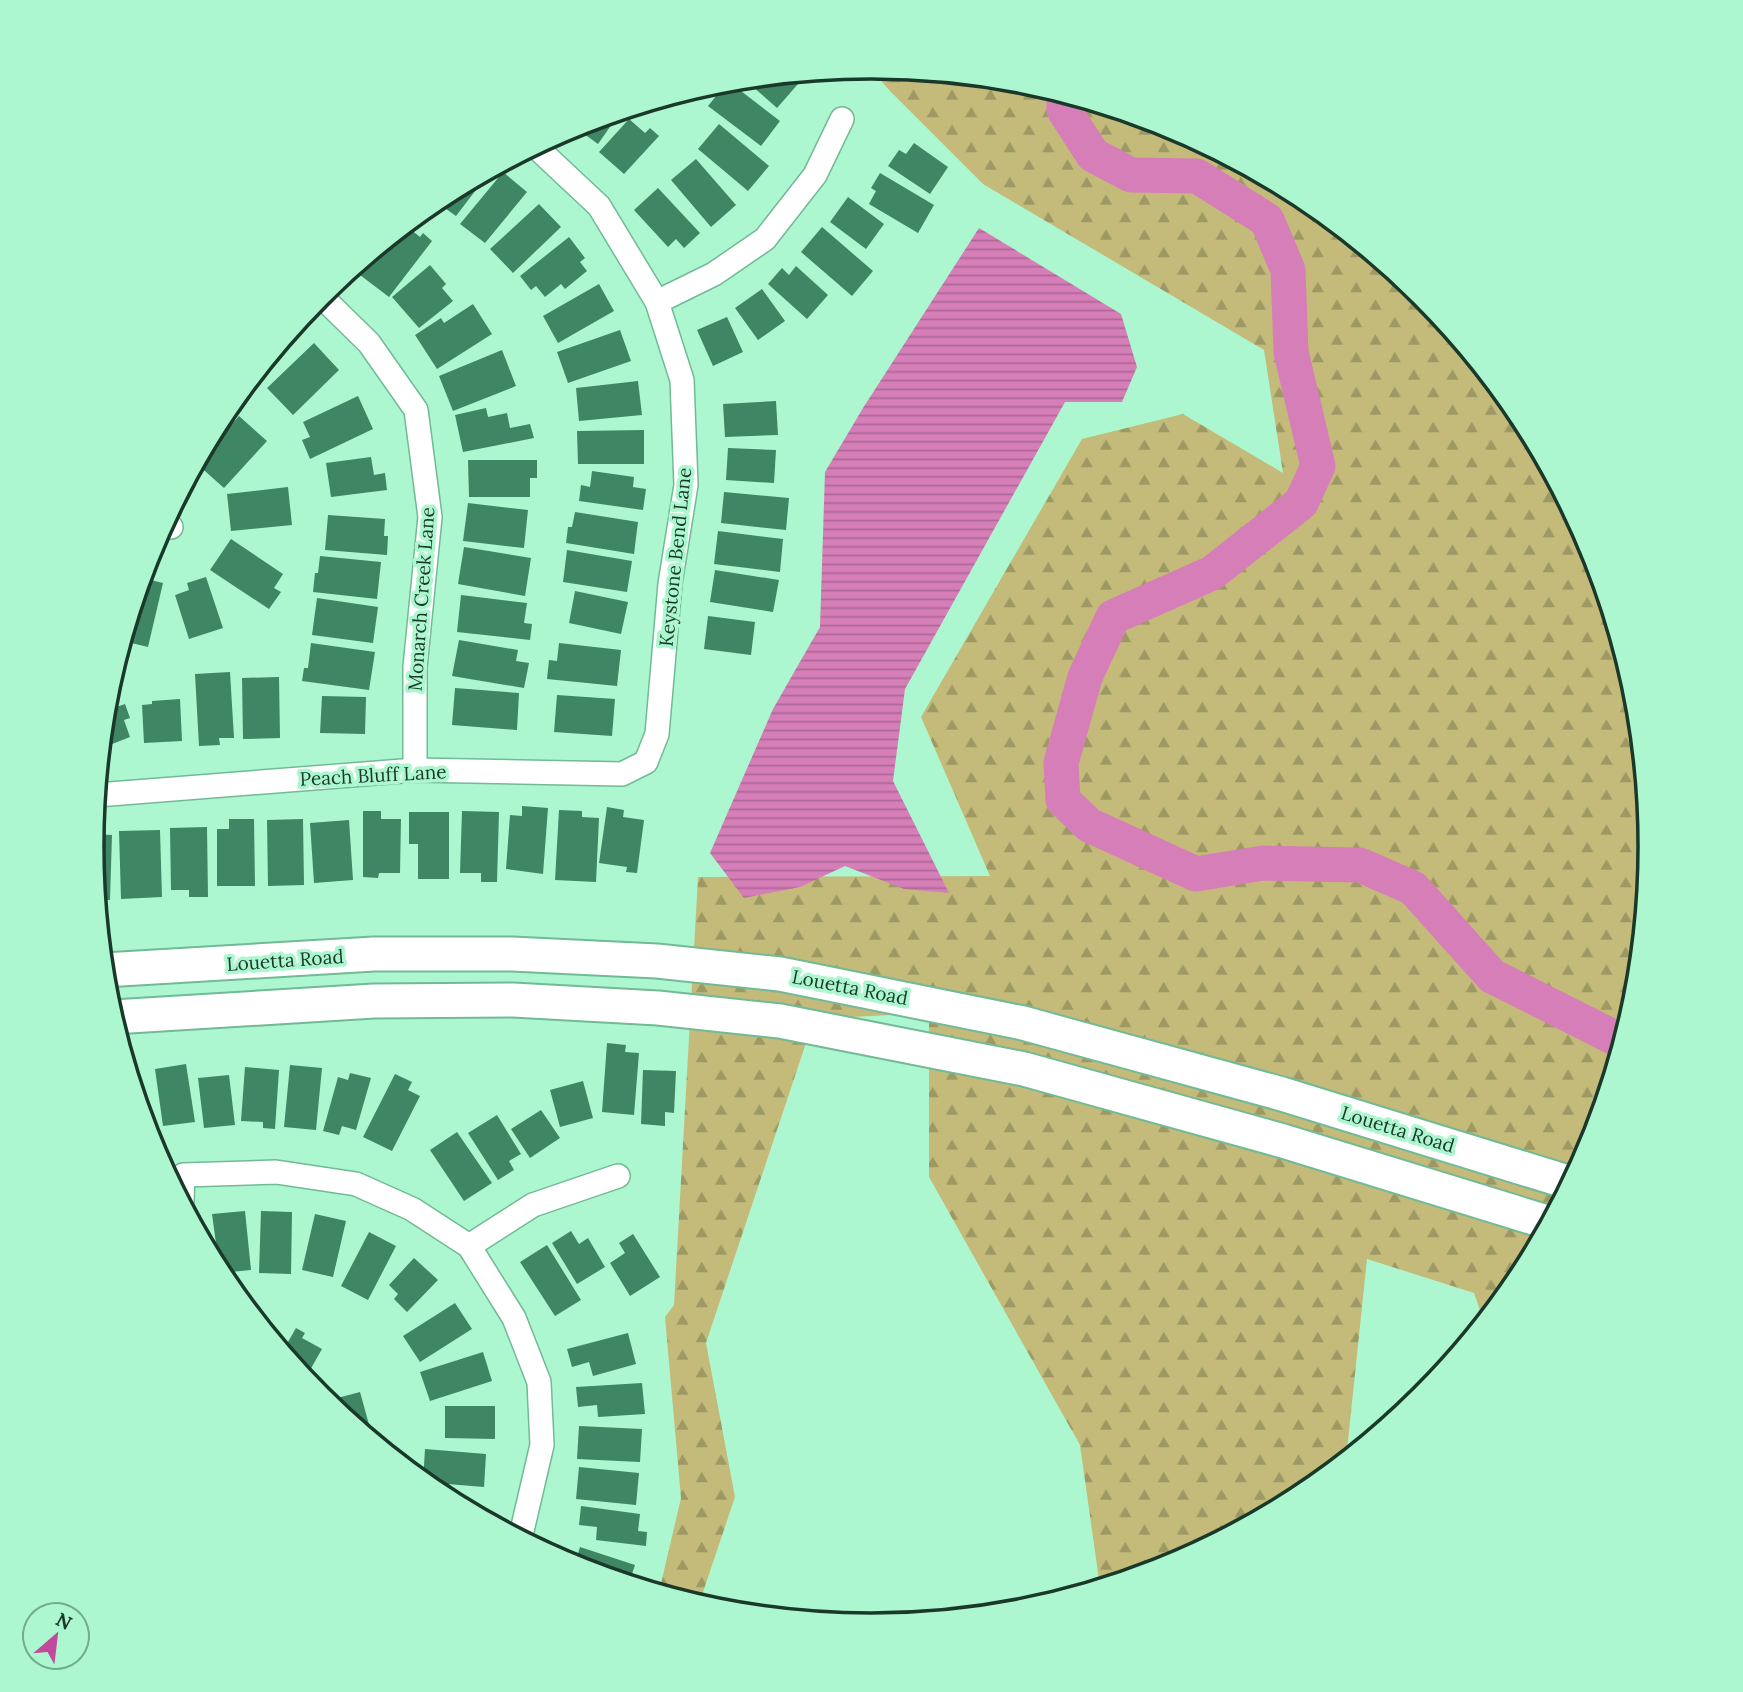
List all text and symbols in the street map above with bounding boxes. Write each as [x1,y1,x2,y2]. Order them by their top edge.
street label: Keystone Bend Lane [654,466,696,648]
street label: Monarch Creek Lane [403,506,439,692]
street label: Peach Bluff Lane [299,759,447,791]
street label: Louetta Road [226,944,344,976]
street label: Louetta Road [790,964,910,1010]
street label: Louetta Road [1338,1100,1458,1158]
north arrow [21,1601,91,1671]
text: N [52,1607,76,1635]

